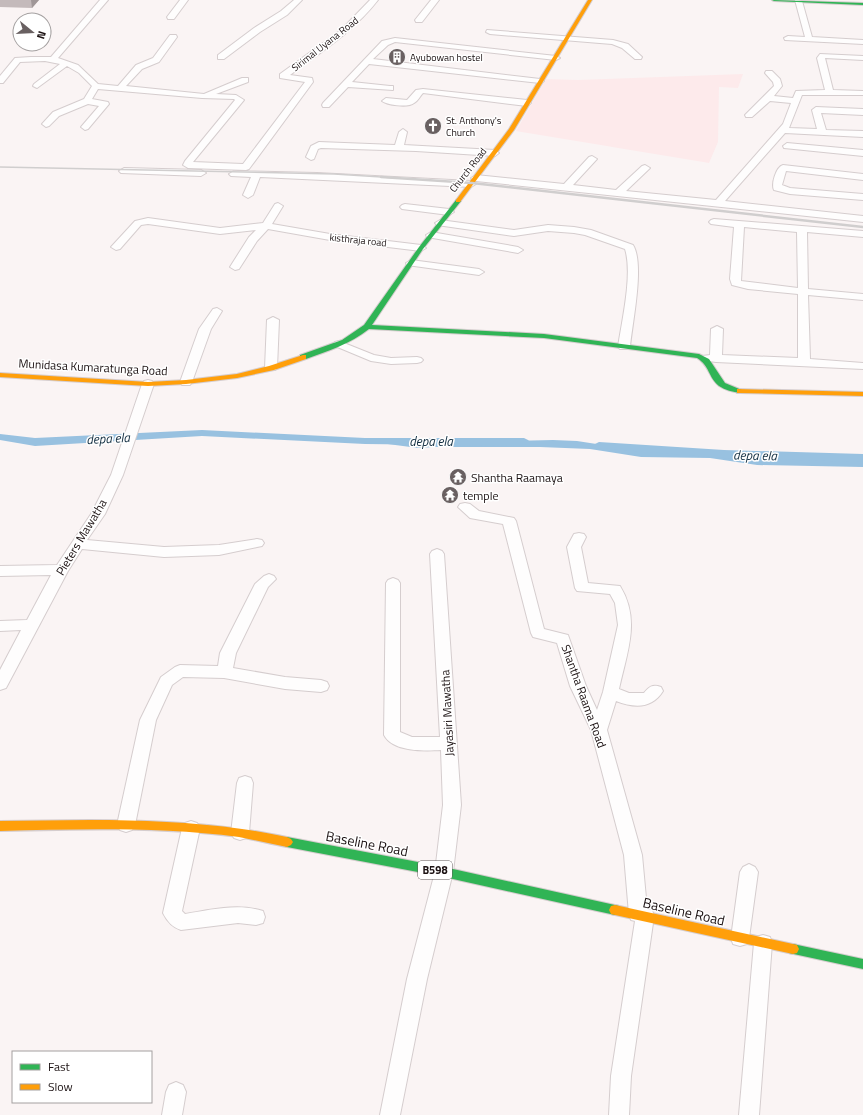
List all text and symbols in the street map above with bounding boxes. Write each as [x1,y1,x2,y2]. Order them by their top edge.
north arrow [12,12,52,52]
street label: Sirimal Uyana Road [288,13,362,75]
text: N [33,29,50,41]
building icon: Ayubowan hostel [387,47,407,67]
place label: Ayubowan hostel [410,50,483,65]
place label: St. Anthony's Church [446,113,502,140]
church icon: St. Anthony's Church [423,116,443,136]
street label: Church Road [446,144,490,196]
street label: kisthraja road [329,230,387,250]
street label: Munidasa Kumaratunga Road [18,354,168,380]
water label: depa ela [86,427,132,449]
water label: depa ela [409,431,454,451]
water label: depa ela [733,445,778,465]
temple icon: Shantha Raamaya [448,467,468,487]
place label: Shantha Raamaya [471,468,563,487]
temple icon: temple [440,485,460,505]
place label: temple [463,486,498,505]
street label: Pieters Mawatha [51,495,111,579]
street label: Shantha Raama Road [556,642,612,750]
street label: Jayasiri Mawatha [435,669,459,757]
street label: Baseline Road [324,825,410,861]
road number: B598 [418,861,452,879]
street label: Baseline Road [641,891,727,931]
legend [12,1051,152,1103]
text: Fast [48,1057,71,1076]
text: Slow [48,1077,73,1096]

